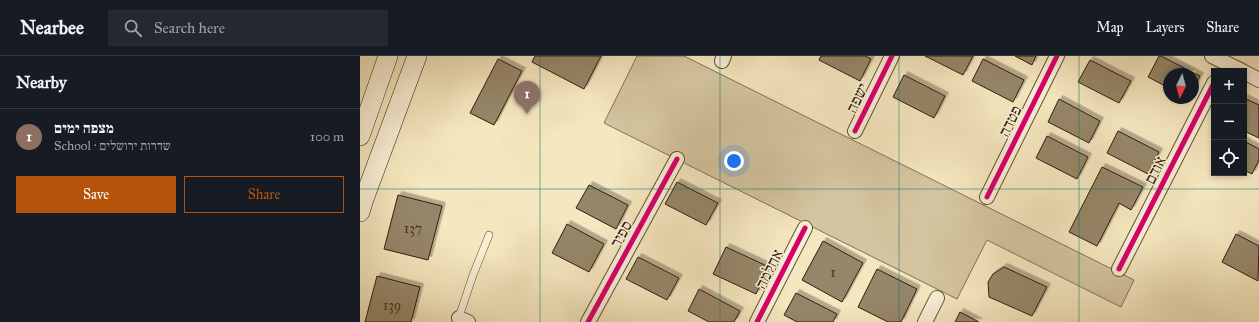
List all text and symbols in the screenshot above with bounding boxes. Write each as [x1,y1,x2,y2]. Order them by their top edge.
search box [108,10,388,46]
text: Nearbee [20,16,84,39]
icon: search [122,17,144,39]
text: Search here [154,19,225,37]
text: Map [1096,19,1124,36]
text: Layers [1146,19,1184,36]
text: Share [1206,19,1239,36]
north arrow [1163,68,1199,104]
map controls [1211,68,1247,176]
button: + [1211,68,1247,104]
text: Nearby [16,72,67,93]
street label: ישפה [842,80,872,116]
pin: 1 [514,81,540,114]
street label: פטדה [994,102,1026,140]
button: − [1211,104,1247,140]
text: מצפה ימים [54,119,114,137]
text: 1 [26,129,32,145]
text: 100 m [310,129,344,145]
text: School · שדרות ירושלים [54,138,171,154]
button: locate [1211,140,1247,176]
your location [724,151,744,171]
street label: אודם [1140,153,1170,187]
button: Save [16,176,176,213]
button: Share [184,176,344,213]
street label: ספיר [606,217,636,251]
house number: 137 [404,220,422,237]
street label: אחלמה [751,246,787,292]
house number: 1 [830,264,836,281]
house number: 139 [383,297,401,314]

